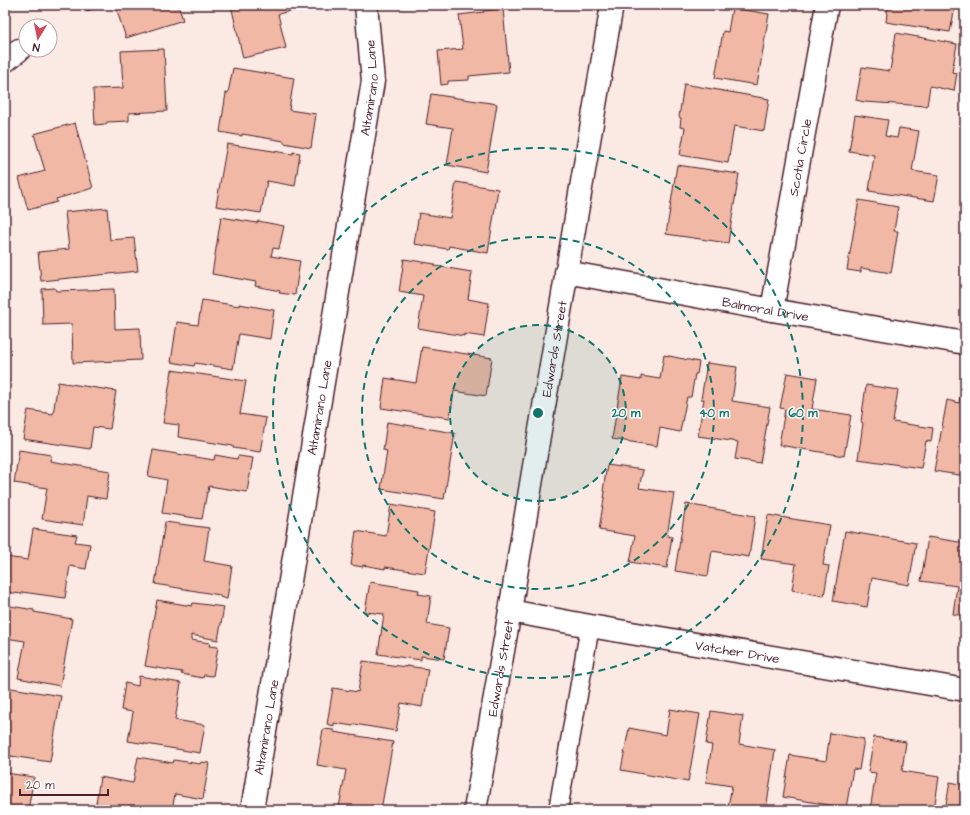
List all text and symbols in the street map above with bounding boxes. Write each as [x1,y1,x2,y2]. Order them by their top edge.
north arrow [18,18,58,58]
text: N [32,39,41,55]
street label: Altamirano Lane [356,39,383,137]
street label: Scotia Circle [785,117,816,198]
street label: Balmoral Drive [721,293,810,326]
street label: Edwards Street [538,299,572,398]
street label: Altamirano Lane [303,359,337,457]
text: 20 m [611,405,641,422]
text: 40 m [699,405,730,422]
text: 60 m [788,405,818,422]
centre of rings [531,406,545,420]
street label: Edwards Street [484,618,518,718]
street label: Vatcher Drive [694,636,781,668]
street label: Altamirano Lane [250,678,284,776]
scale bar [20,771,108,797]
text: 20 m [26,777,55,794]

